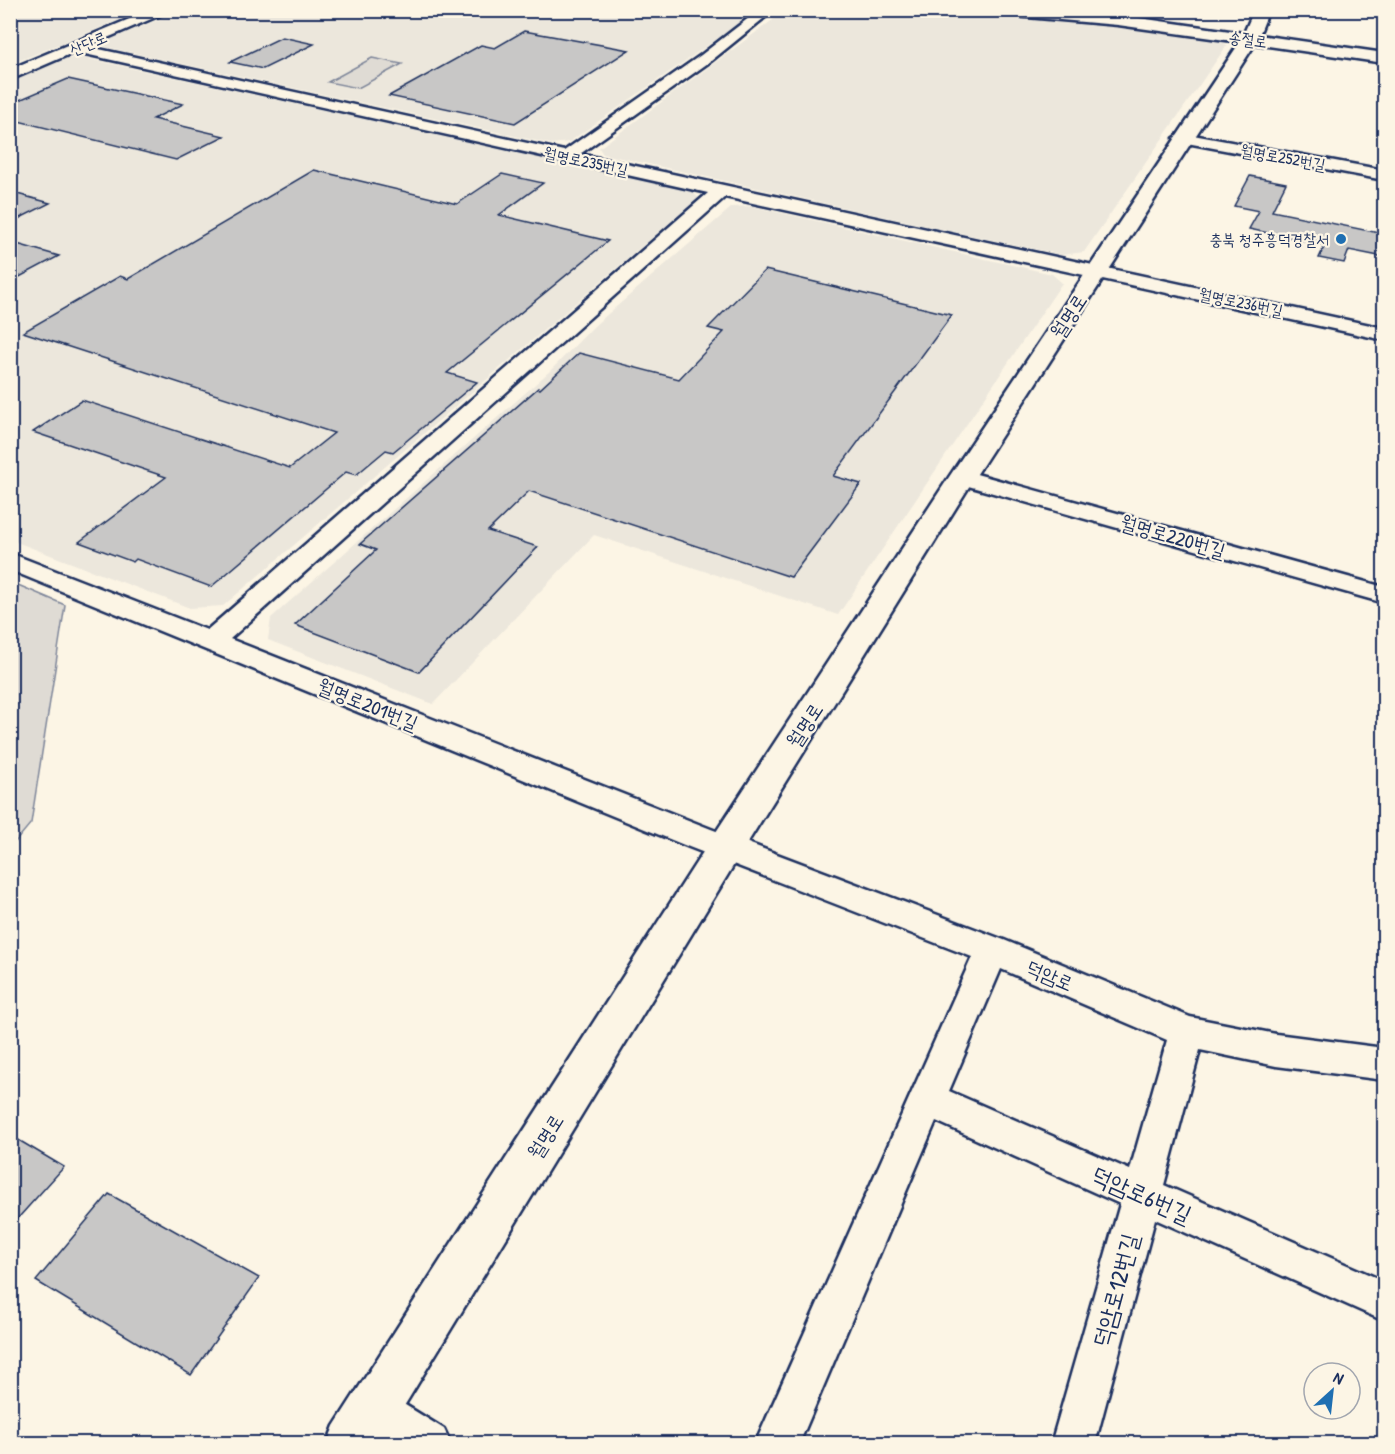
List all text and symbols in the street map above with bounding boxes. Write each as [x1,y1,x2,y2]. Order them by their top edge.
street label: 산단로 [66,25,110,61]
street label: 송절로 [1227,25,1269,53]
street label: 월명로252번길 [1239,139,1327,175]
street label: 월명로235번길 [542,141,630,181]
place label: 충북 청주흥덕경찰서 [1209,228,1329,250]
marker: 충북 청주흥덕경찰서 [1334,232,1348,246]
street label: 월명로236번길 [1197,282,1285,322]
street label: 월명로 [1044,288,1092,344]
street label: 월명로220번길 [1117,508,1229,564]
street label: 월명로201번길 [314,672,422,736]
street label: 월명로 [780,697,828,753]
street label: 덕암로 [1023,953,1077,997]
street label: 월명로 [521,1108,569,1164]
street label: 덕암로6번길 [1087,1158,1197,1230]
street label: 덕암로12번길 [1084,1230,1146,1350]
north arrow [1302,1361,1362,1421]
text: N [1330,1366,1348,1390]

